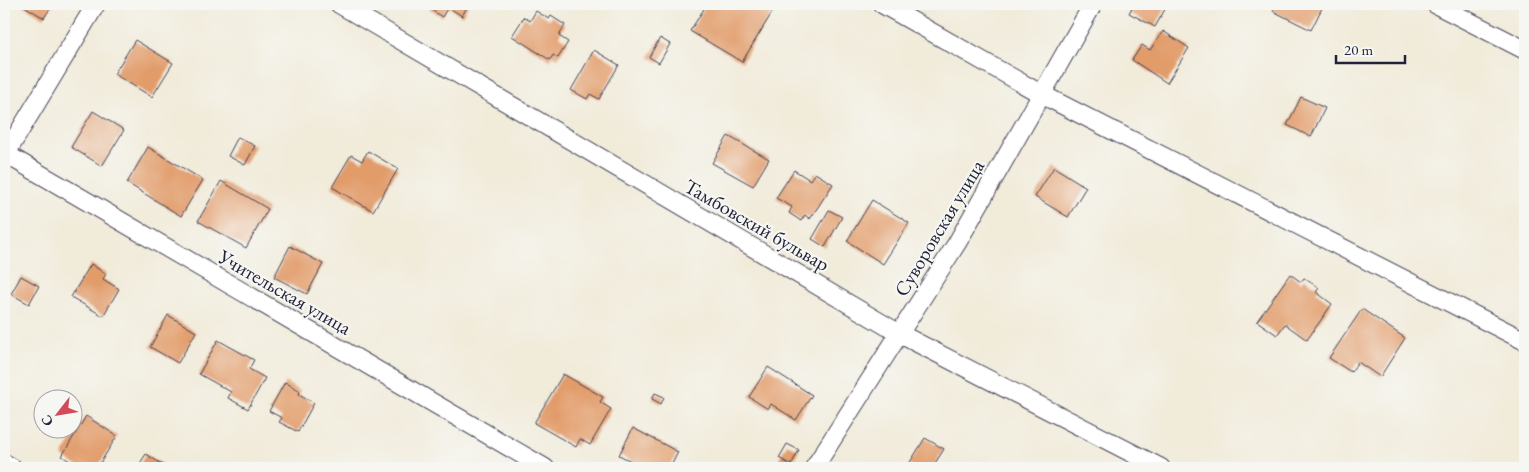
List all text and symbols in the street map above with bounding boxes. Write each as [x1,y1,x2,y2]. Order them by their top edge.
scale bar [1336,32,1405,64]
text: 20 m [1344,40,1373,59]
street label: Суворовская улица [888,155,990,301]
street label: Тамбовский бульвар [680,173,834,277]
street label: Учительская улица [213,243,356,341]
north arrow [32,390,82,440]
text: С [37,412,57,430]

